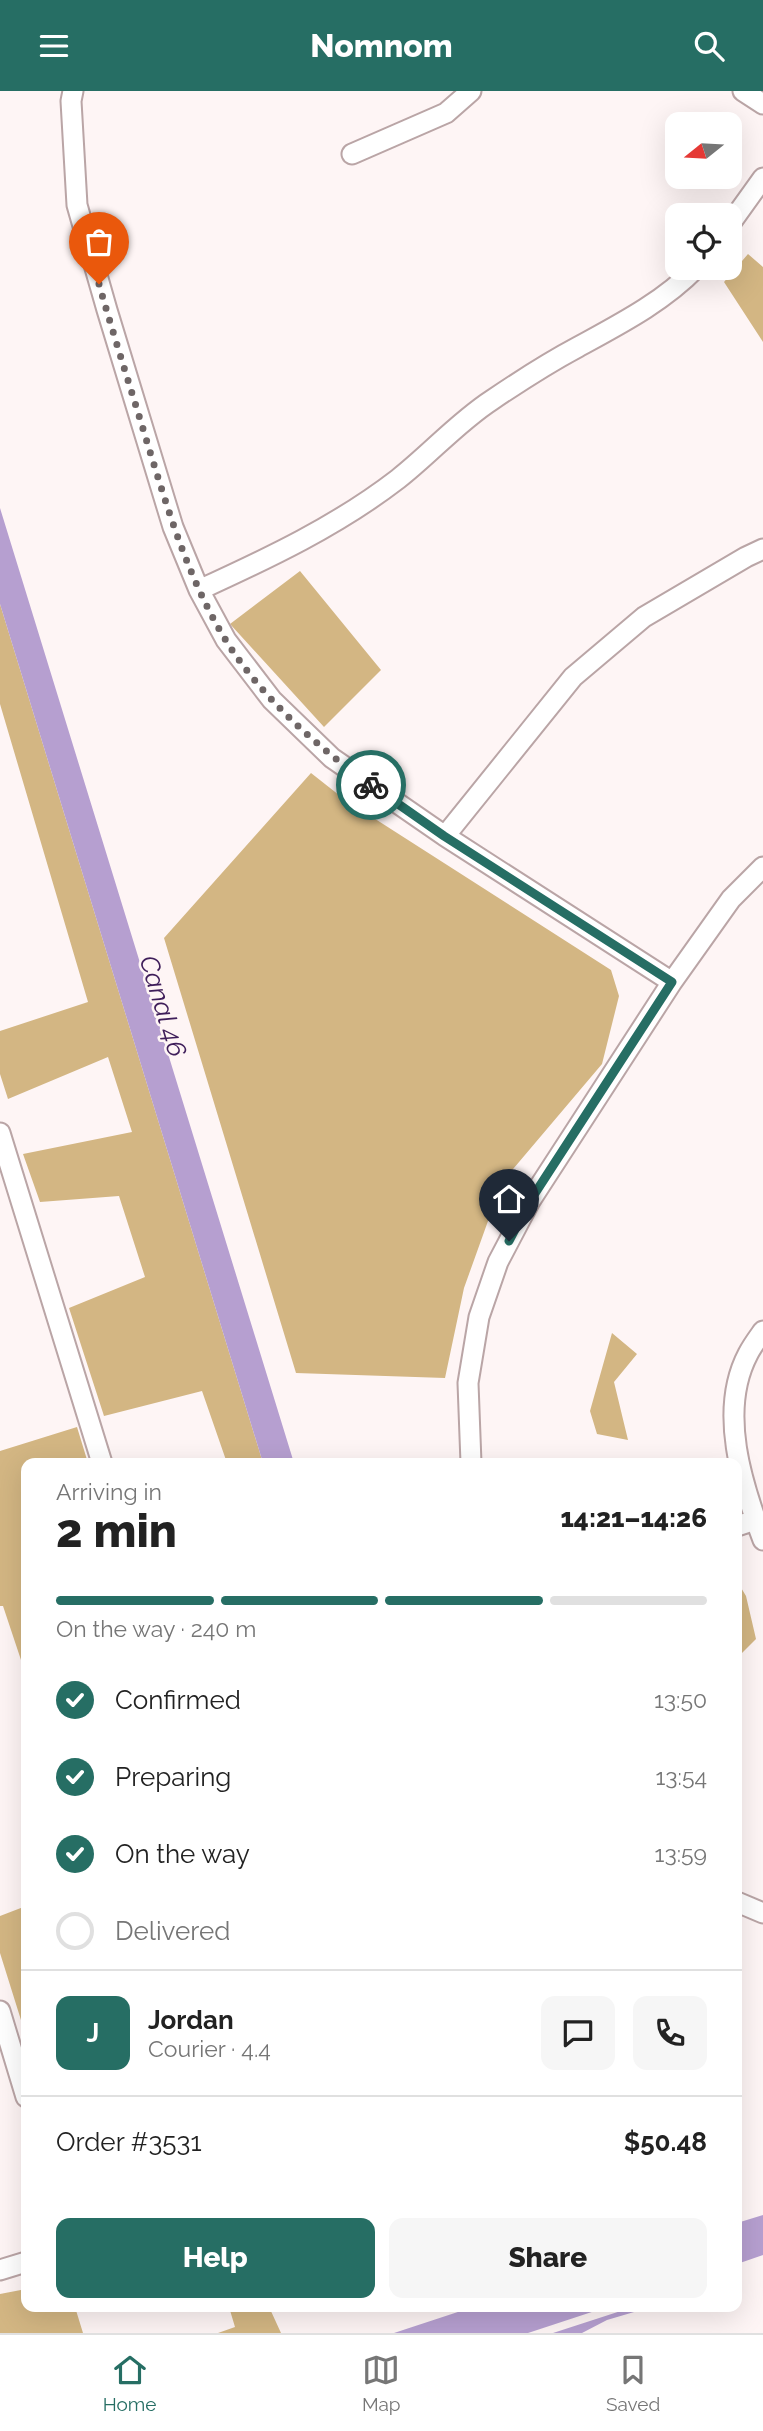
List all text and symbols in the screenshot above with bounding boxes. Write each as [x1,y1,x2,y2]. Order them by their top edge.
icon: menu [35,27,73,65]
text: Nomnom [310,27,453,64]
icon: search [690,27,728,65]
north arrow [665,112,742,189]
map controls [665,112,742,280]
button: locate [665,203,742,280]
pin [69,212,129,284]
icon: bag [80,223,118,261]
courier [336,750,406,820]
icon: bike [352,766,390,804]
water label: Canal 46 [133,952,193,1060]
pin [479,1169,539,1241]
icon: home [490,1180,528,1218]
text: Arriving in [56,1478,162,1505]
text: 14:21–14:26 [560,1503,707,1533]
text: 2 min [56,1504,177,1558]
text: On the way · 240 m [56,1615,256,1642]
icon: check [56,1681,94,1719]
text: Confirmed [115,1685,241,1715]
text: 13:50 [654,1686,707,1713]
icon: check [56,1758,94,1796]
text: Preparing [115,1762,231,1792]
text: 13:54 [655,1763,707,1790]
icon: check [56,1835,94,1873]
text: On the way [115,1839,250,1869]
text: 13:59 [655,1840,707,1867]
text: Delivered [115,1916,230,1946]
button: chat [541,1996,615,2070]
button: phone [633,1996,707,2070]
text: Jordan [148,2005,234,2035]
text: J [87,2018,99,2048]
text: Courier · 4.4 [148,2035,271,2062]
text: Order #3531 [56,2127,202,2157]
text: $50.48 [624,2127,707,2157]
button: Help [56,2218,375,2298]
button: Share [389,2218,707,2298]
tab: Home [103,2351,156,2415]
tab: Map [362,2351,401,2415]
tab: Saved [606,2351,660,2415]

